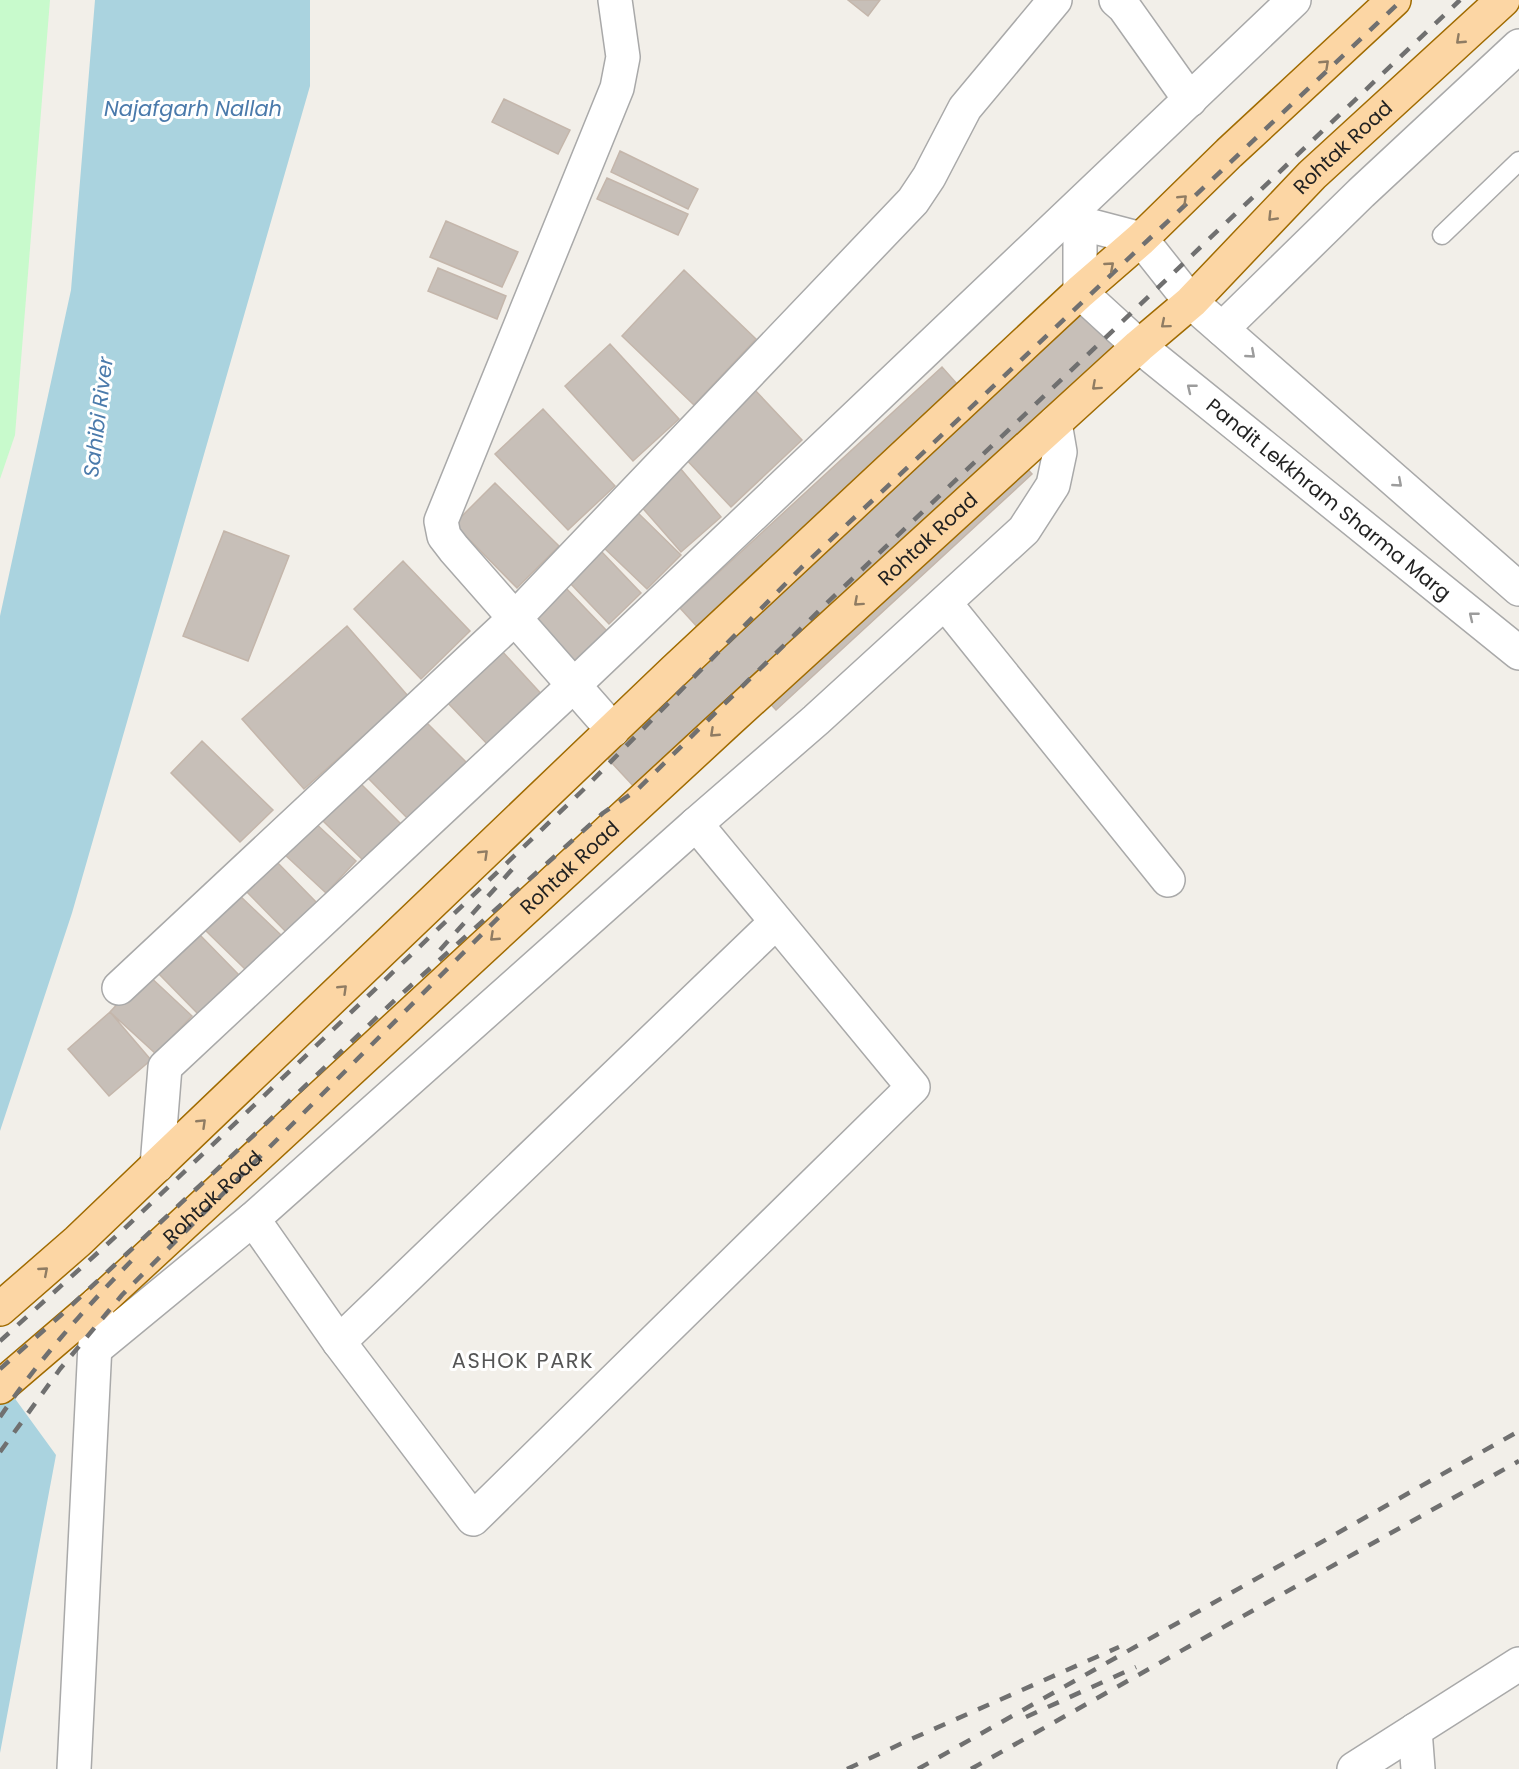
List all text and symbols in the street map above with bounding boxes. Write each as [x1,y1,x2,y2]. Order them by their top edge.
one-way arrow [1456,32,1467,43]
one-way arrow [1317,61,1328,72]
water label: Najafgarh Nallah [104,94,282,123]
street label: Rohtak Road [1287,94,1399,200]
one-way arrow [1176,195,1187,206]
one-way arrow [1269,209,1280,220]
one-way arrow [1103,262,1114,273]
one-way arrow [1161,317,1172,328]
one-way arrow [1244,347,1255,358]
water label: Sahibi River [76,354,120,479]
one-way arrow [1092,379,1103,390]
one-way arrow [1187,384,1198,395]
street label: Pandit Lekkhram Sharma Marg [1200,392,1457,607]
one-way arrow [1391,476,1402,487]
street label: Rohtak Road [872,486,984,592]
one-way arrow [855,595,865,606]
one-way arrow [1469,612,1480,623]
one-way arrow [711,726,721,737]
street label: Rohtak Road [514,814,625,921]
one-way arrow [477,850,487,861]
one-way arrow [490,930,501,941]
one-way arrow [335,985,346,996]
one-way arrow [194,1120,205,1131]
street label: Rohtak Road [157,1144,268,1250]
one-way arrow [37,1267,48,1278]
district label: ASHOK PARK [452,1346,594,1375]

